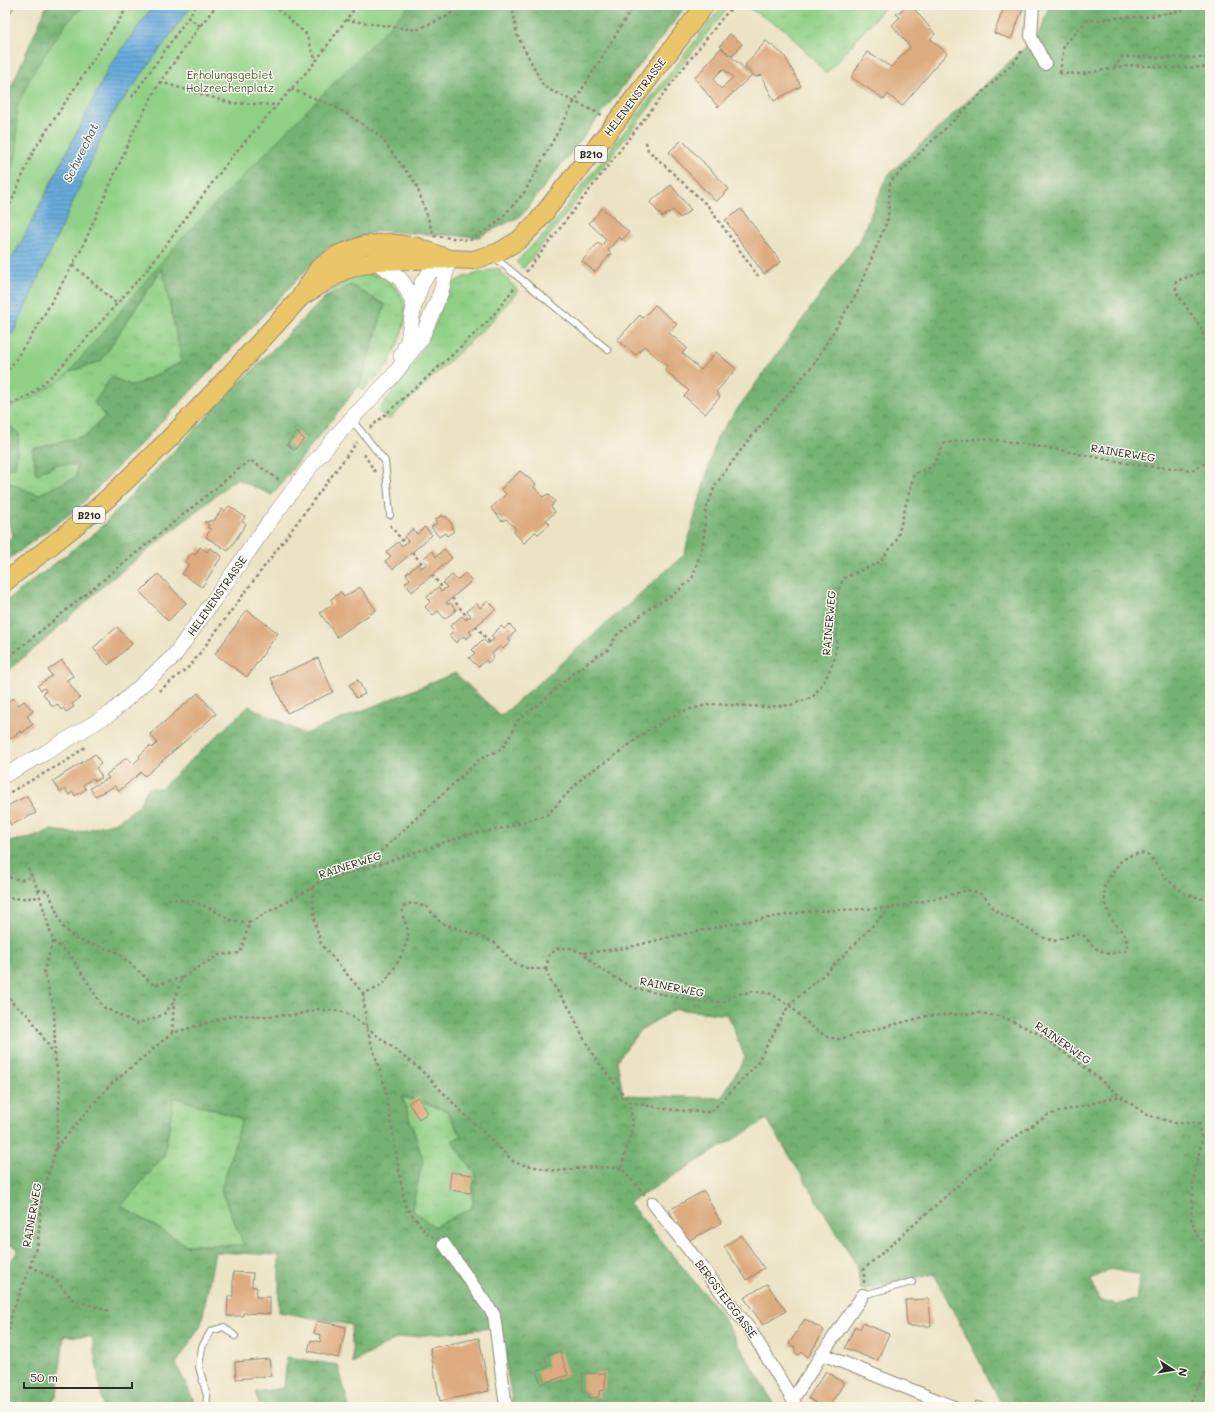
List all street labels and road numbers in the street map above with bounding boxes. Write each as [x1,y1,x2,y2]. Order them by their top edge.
street label: HELENENSTRASSE [600,54,669,139]
road number: B210 [575,146,607,162]
street label: RAINERWEG [1090,440,1156,465]
road number: B210 [73,507,105,523]
street label: HELENENSTRASSE [183,553,250,639]
street label: RAINERWEG [818,590,839,656]
street label: RAINERWEG [317,847,383,882]
street label: RAINERWEG [639,973,705,1000]
street label: RAINERWEG [1032,1018,1094,1067]
street label: RAINERWEG [18,1182,45,1248]
street label: BERGSTEIGGASSE [692,1256,761,1341]

